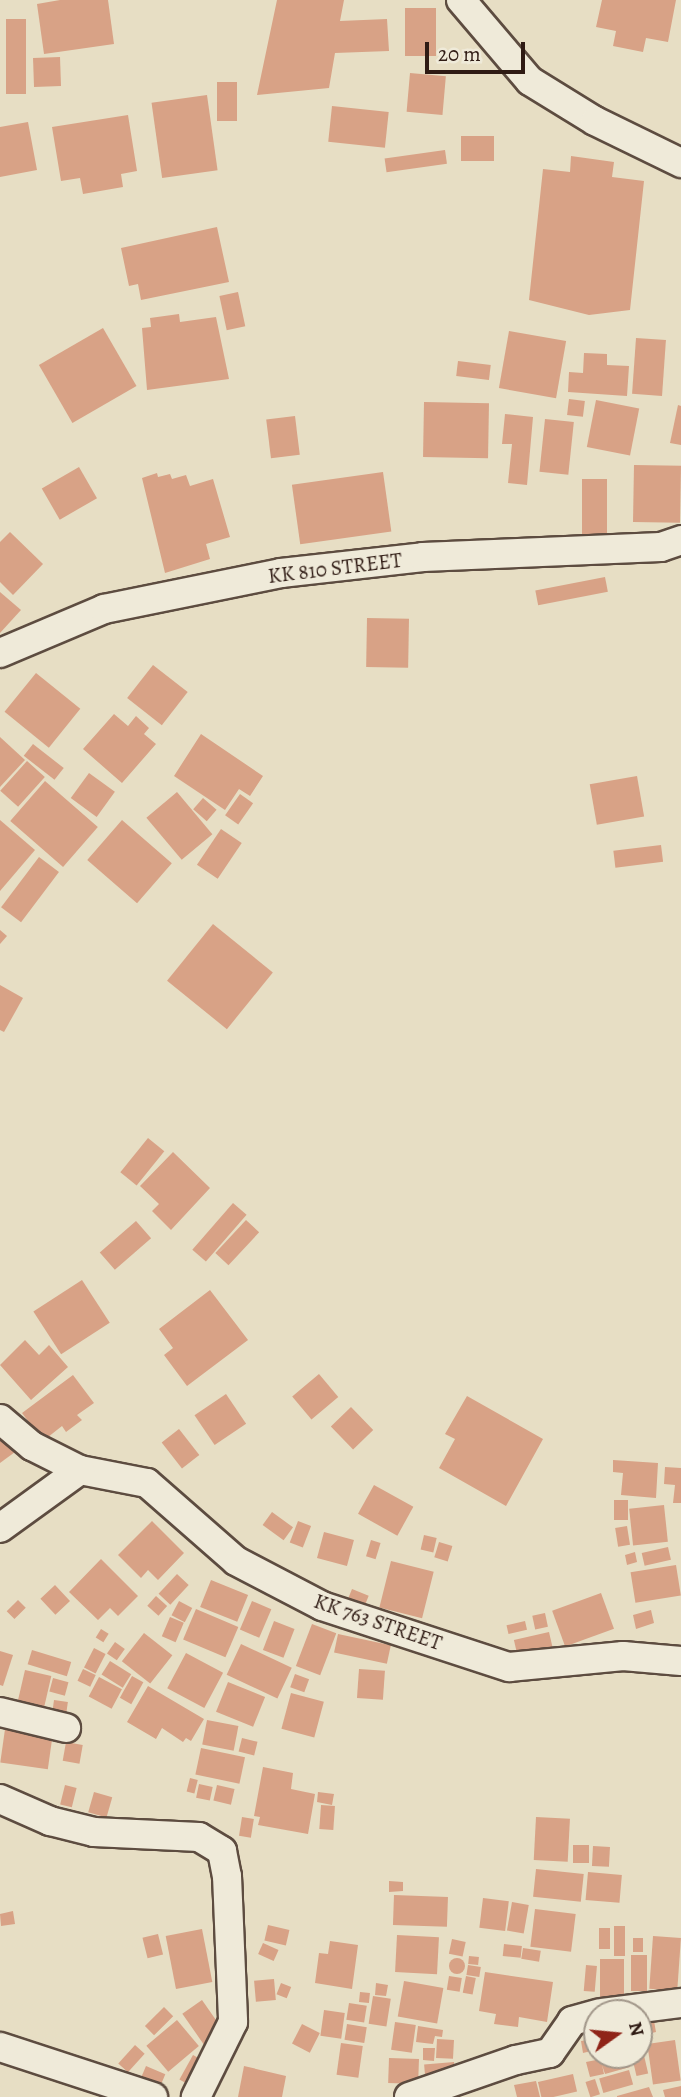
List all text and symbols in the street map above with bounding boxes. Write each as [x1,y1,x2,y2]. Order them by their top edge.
scale bar [429,28,529,72]
text: 20 m [438,40,481,68]
street label: KK 810 STREET [266,547,404,589]
street label: KK 763 STREET [311,1588,445,1656]
north arrow [583,1999,653,2069]
text: N [622,2019,651,2039]

